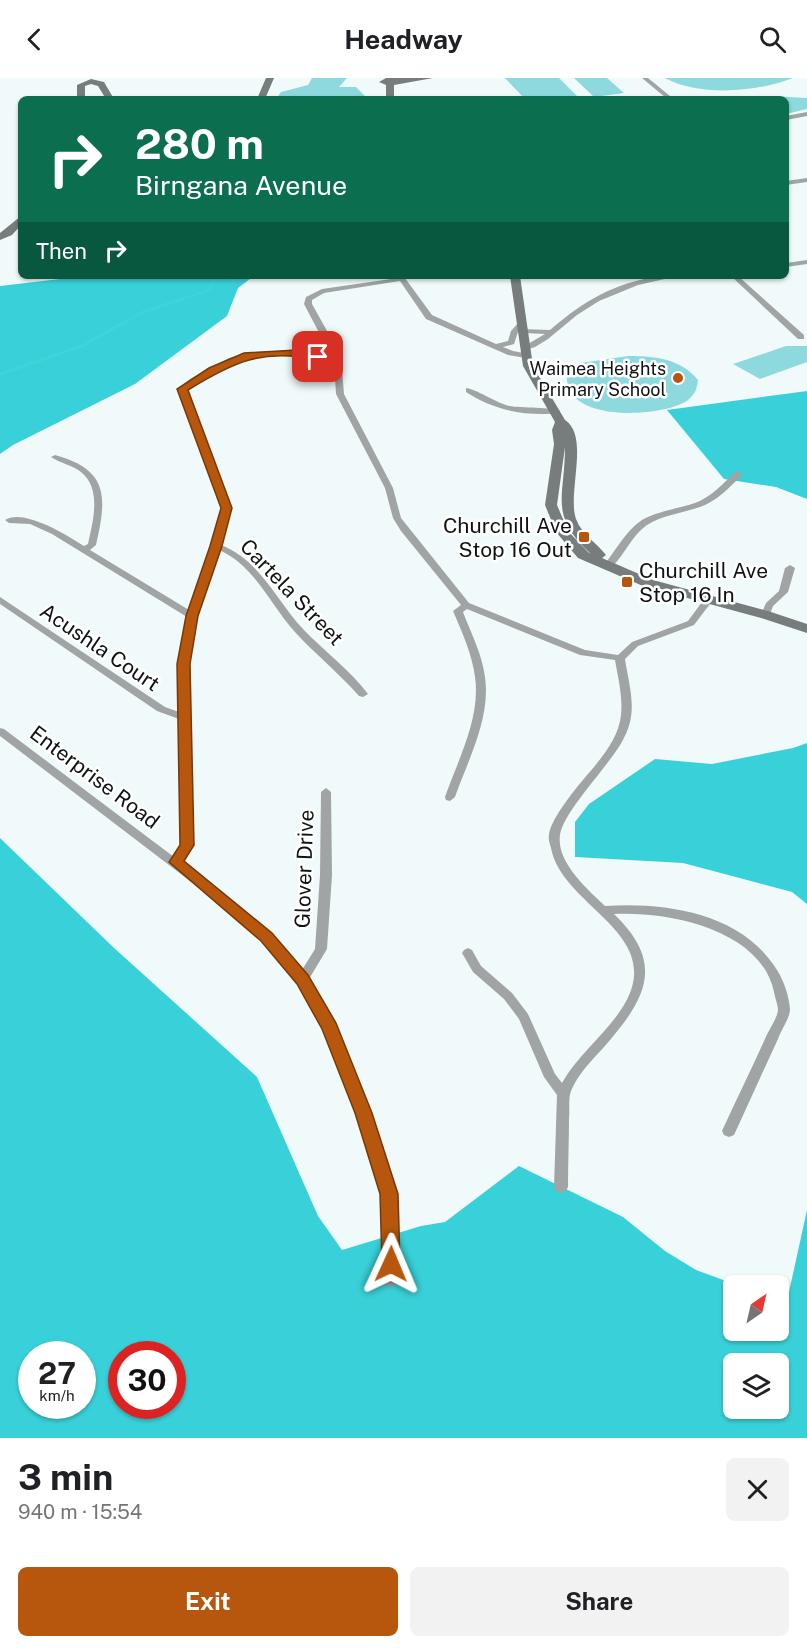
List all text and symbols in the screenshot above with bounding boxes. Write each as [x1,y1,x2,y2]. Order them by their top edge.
icon: back [18,23,51,56]
text: Headway [344,23,463,55]
icon: search [756,23,789,56]
text: 280 m [135,119,264,168]
icon: right [36,120,114,198]
text: Birngana Avenue [135,169,347,201]
icon: right [99,234,132,267]
text: Then [36,238,87,264]
pin [292,331,343,382]
icon: arrive [301,340,334,373]
place label: Waimea Heights Primary School [530,358,666,400]
marker: Waimea Heights Primary School [671,371,685,385]
place label: Churchill Ave Stop 16 Out [443,513,572,562]
marker: Churchill Ave Stop 16 Out [577,530,591,544]
street label: Cartela Street [235,534,349,650]
place label: Churchill Ave Stop 16 In [639,558,768,607]
marker: Churchill Ave Stop 16 In [620,575,634,589]
street label: Acushla Court [36,598,164,696]
street label: Enterprise Road [25,720,165,834]
street label: Glover Drive [289,809,319,929]
position arrow [359,1232,423,1296]
north arrow [723,1275,789,1341]
map controls [723,1275,789,1419]
speed limit sign: 30 [108,1341,186,1419]
button: layers [723,1353,789,1419]
text: 27 [38,1355,76,1391]
text: km/h [39,1387,75,1404]
text: 3 min [18,1456,113,1498]
button: close [726,1458,789,1521]
text: 940 m · 15:54 [18,1500,142,1524]
button: Exit [18,1567,398,1636]
button: Share [410,1567,789,1636]

